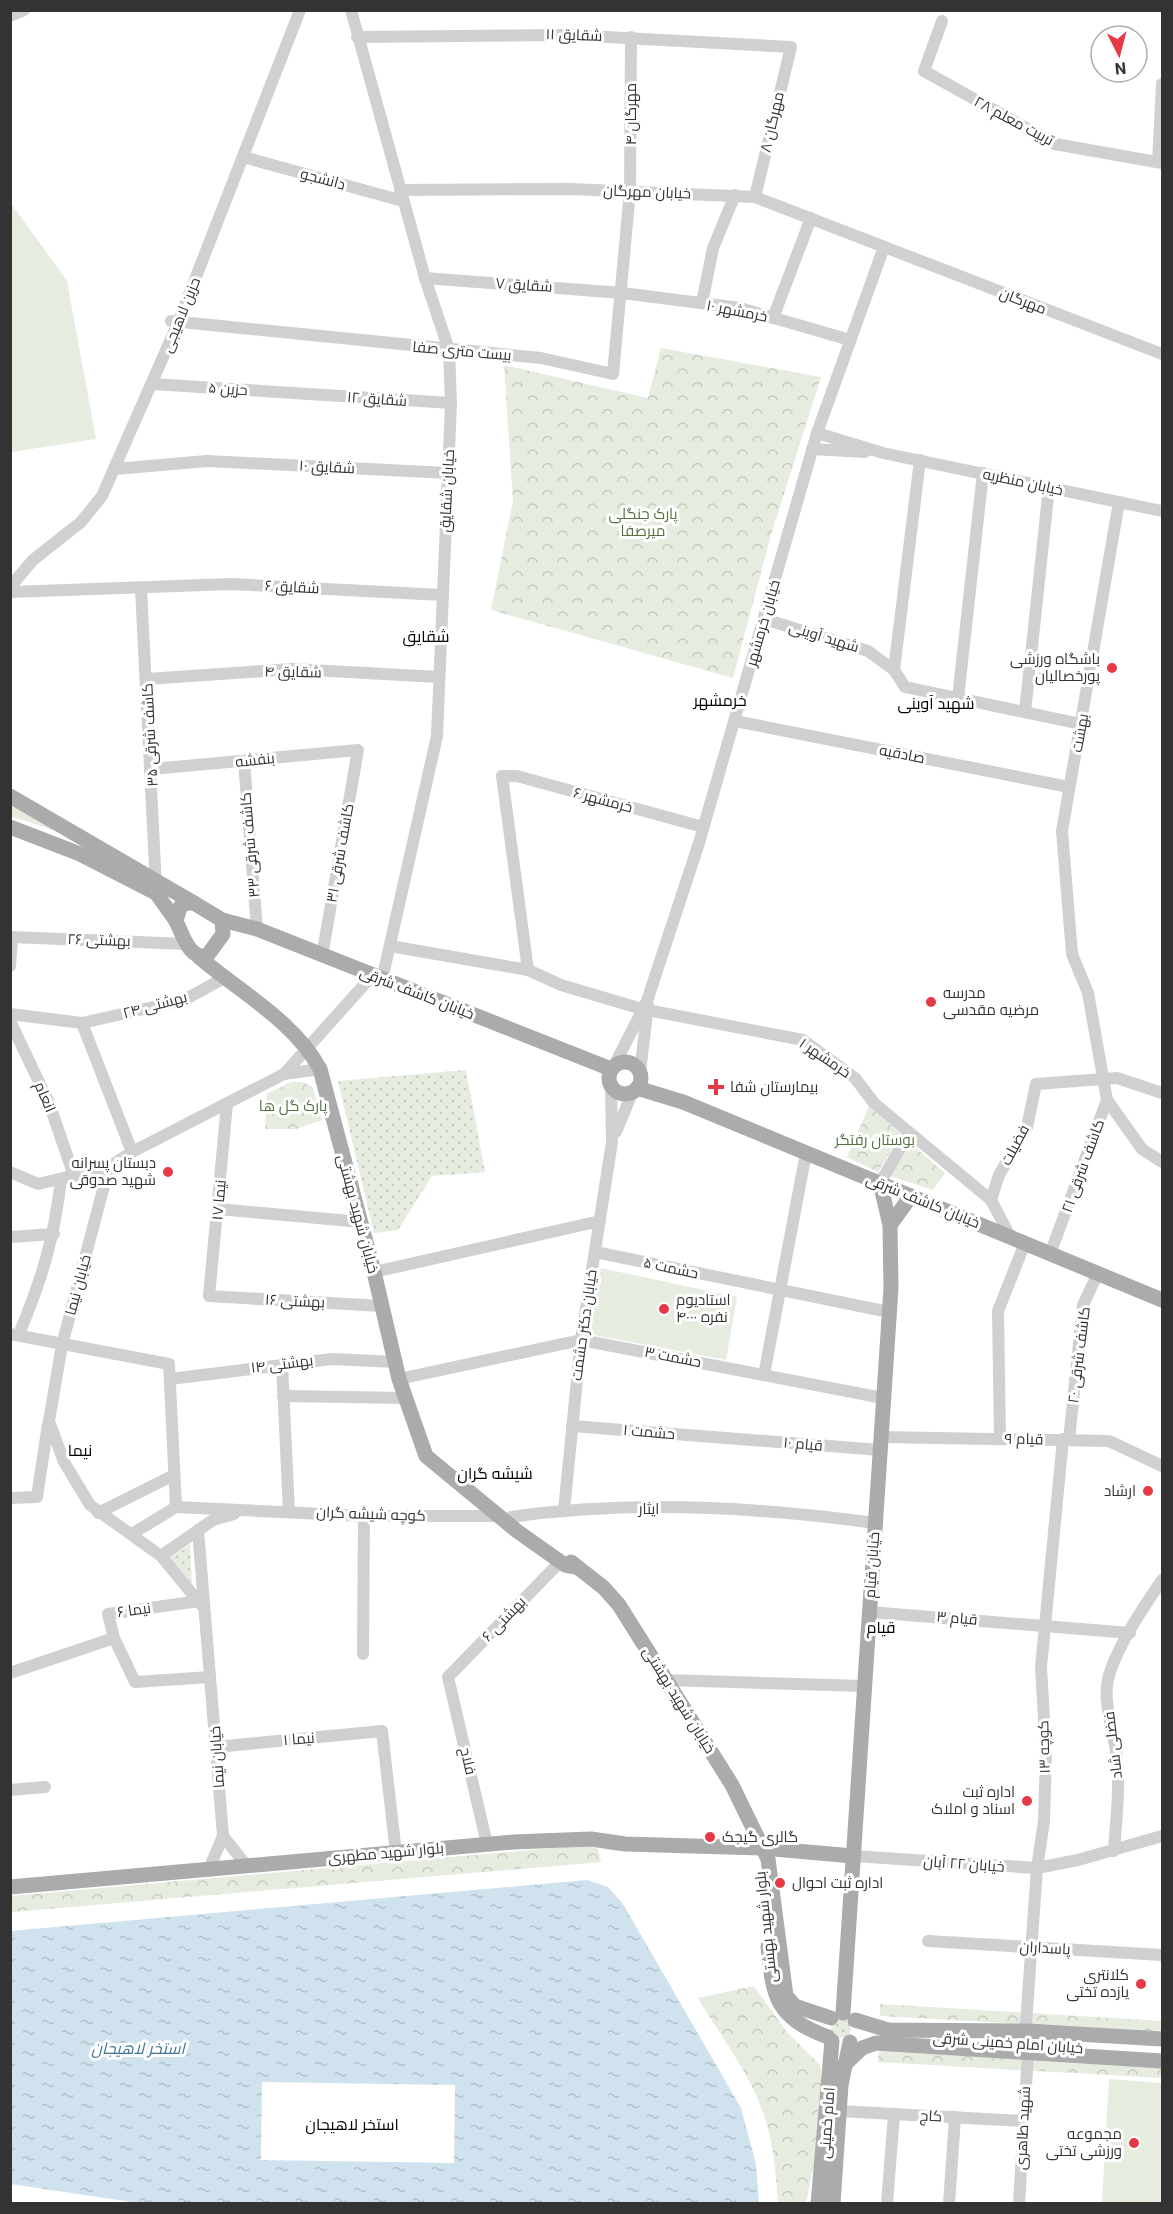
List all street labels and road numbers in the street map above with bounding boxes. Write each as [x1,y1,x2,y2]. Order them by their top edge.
street label: شقایق ۱۱ [545,25,603,46]
street label: مهرگان ۴ [622,83,641,145]
street label: مهرگان ۸ [756,90,789,154]
street label: تربیت معلم ۲۸ [971,93,1057,150]
street label: دانشجو [298,164,348,194]
street label: خیابان مهرگان [603,181,691,204]
street label: شقایق ۷ [495,274,553,297]
street label: حزین لاهیجی [158,275,205,356]
street label: مهرگان [997,284,1049,319]
street label: خرمشهر ۱۰ [705,296,769,327]
street label: بیست متری صفا [412,338,512,365]
street label: حزین ۵ [208,379,248,400]
street label: شقایق ۱۲ [346,388,408,411]
street label: خیابان شقایق [436,449,459,533]
street label: شقایق ۱۰ [299,457,355,478]
street label: خیابان منظریه [981,465,1065,500]
street label: شقایق ۶ [264,577,320,598]
street label: خیابان خرمشهر [742,578,785,670]
street label: شهید آوینی [786,618,861,657]
street label: شقایق ۴ [264,662,322,683]
street label: کاشف شرقی ۳۵ [138,683,163,787]
street label: بهشت [1068,712,1093,754]
street label: صادقیه [878,741,926,767]
street label: بنفشه [234,749,276,771]
street label: خرمشهر ۶ [571,783,635,818]
street label: کاشف شرقی ۳۳ [236,791,265,898]
street label: کاشف شرقی ۳۱ [322,802,359,904]
street label: بهشتی ۲۶ [67,930,131,951]
street label: خیابان کاشف شرقی [357,963,477,1024]
street label: بهشتی ۲۴ [121,988,190,1023]
street label: خرمشهر ۱ [795,1034,854,1083]
street label: انعام [30,1079,59,1115]
street label: کاشف شرقی ۲۱ [1058,1117,1109,1215]
street label: فضیلت [997,1122,1033,1168]
street label: خیابان شهید بهشتی [333,1153,383,1276]
street label: خیابان کاشف شرقی [863,1170,983,1233]
street label: نیما ۱۷ [208,1179,230,1221]
street label: خیابان نیما [61,1253,96,1318]
street label: حشمت ۵ [642,1253,700,1283]
street label: خیابان دکتر حشمت [567,1268,602,1382]
street label: بهشتی ۱۶ [265,1290,325,1313]
street label: کاشف شرقی ۲۰ [1064,1306,1095,1404]
street label: حشمت ۳ [643,1343,703,1371]
street label: بهشتی ۱۴ [250,1351,314,1378]
street label: حشمت ۱ [622,1421,676,1443]
street label: قیام ۹ [1004,1430,1044,1449]
street label: قیام ۱۰ [782,1433,823,1456]
street label: ایثار [638,1500,659,1518]
street label: کوچه شیشه گران [316,1503,426,1526]
street label: خیابان قیام [861,1531,884,1599]
street label: بهشتی ۶ [478,1593,530,1646]
street label: نیما ۶ [116,1599,152,1621]
street label: قیام ۳ [936,1607,978,1630]
street label: خیابان شهید بهشتی [638,1643,719,1757]
street label: فضلی شاد [1100,1710,1127,1780]
street label: کوچه ۱۳ [1034,1720,1055,1774]
street label: خیابان نیما [206,1725,229,1789]
street label: نیما ۱ [283,1729,315,1749]
street label: فلاح [454,1745,480,1777]
street label: بلوار شهید مطهری [327,1839,445,1868]
street label: خیابان ۲۲ آبان [923,1852,1005,1877]
street label: بلوار شهید بهشتی [751,1870,782,1984]
street label: پاسداران [1019,1938,1071,1959]
street label: خیابان امام خمینی شرقی [932,2029,1084,2058]
street label: شهید طاهری [1012,2086,1035,2170]
street label: امام خمینی [816,2087,839,2159]
street label: کاج [919,2106,943,2128]

